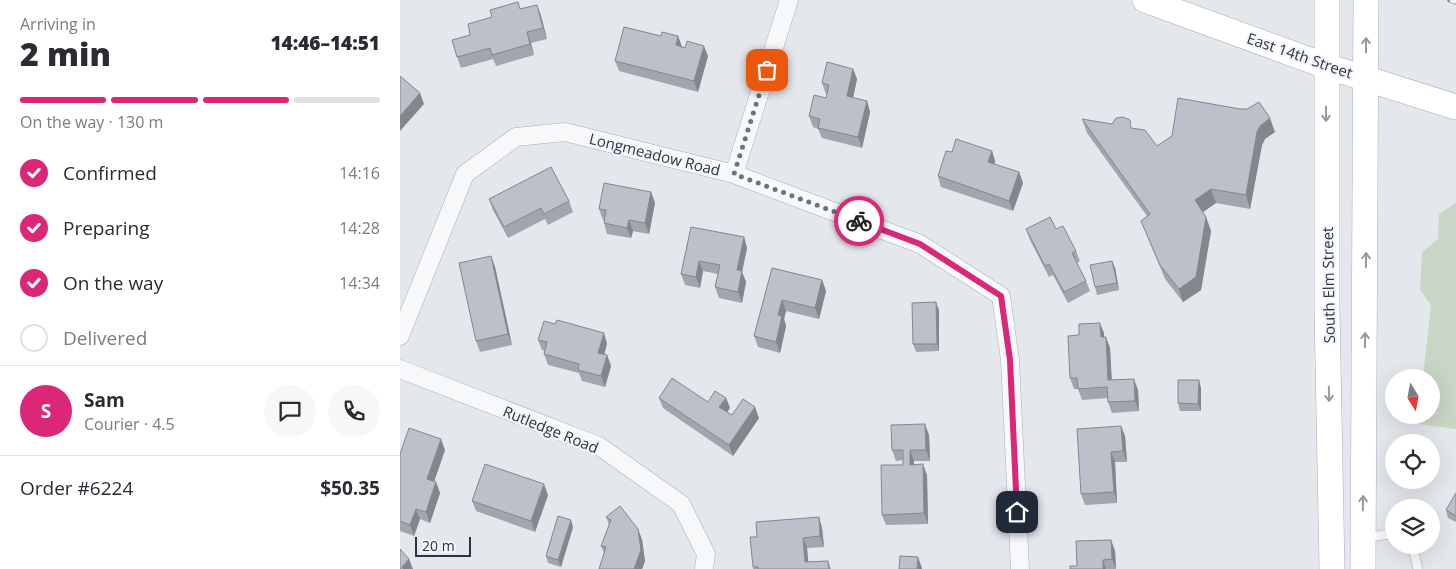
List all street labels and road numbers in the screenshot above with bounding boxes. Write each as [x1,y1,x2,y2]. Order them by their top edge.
street label: East 14th Street [1244,28,1356,82]
street label: Longmeadow Road [587,128,723,180]
street label: South Elm Street [1317,226,1339,344]
street label: Rutledge Road [500,401,602,457]

